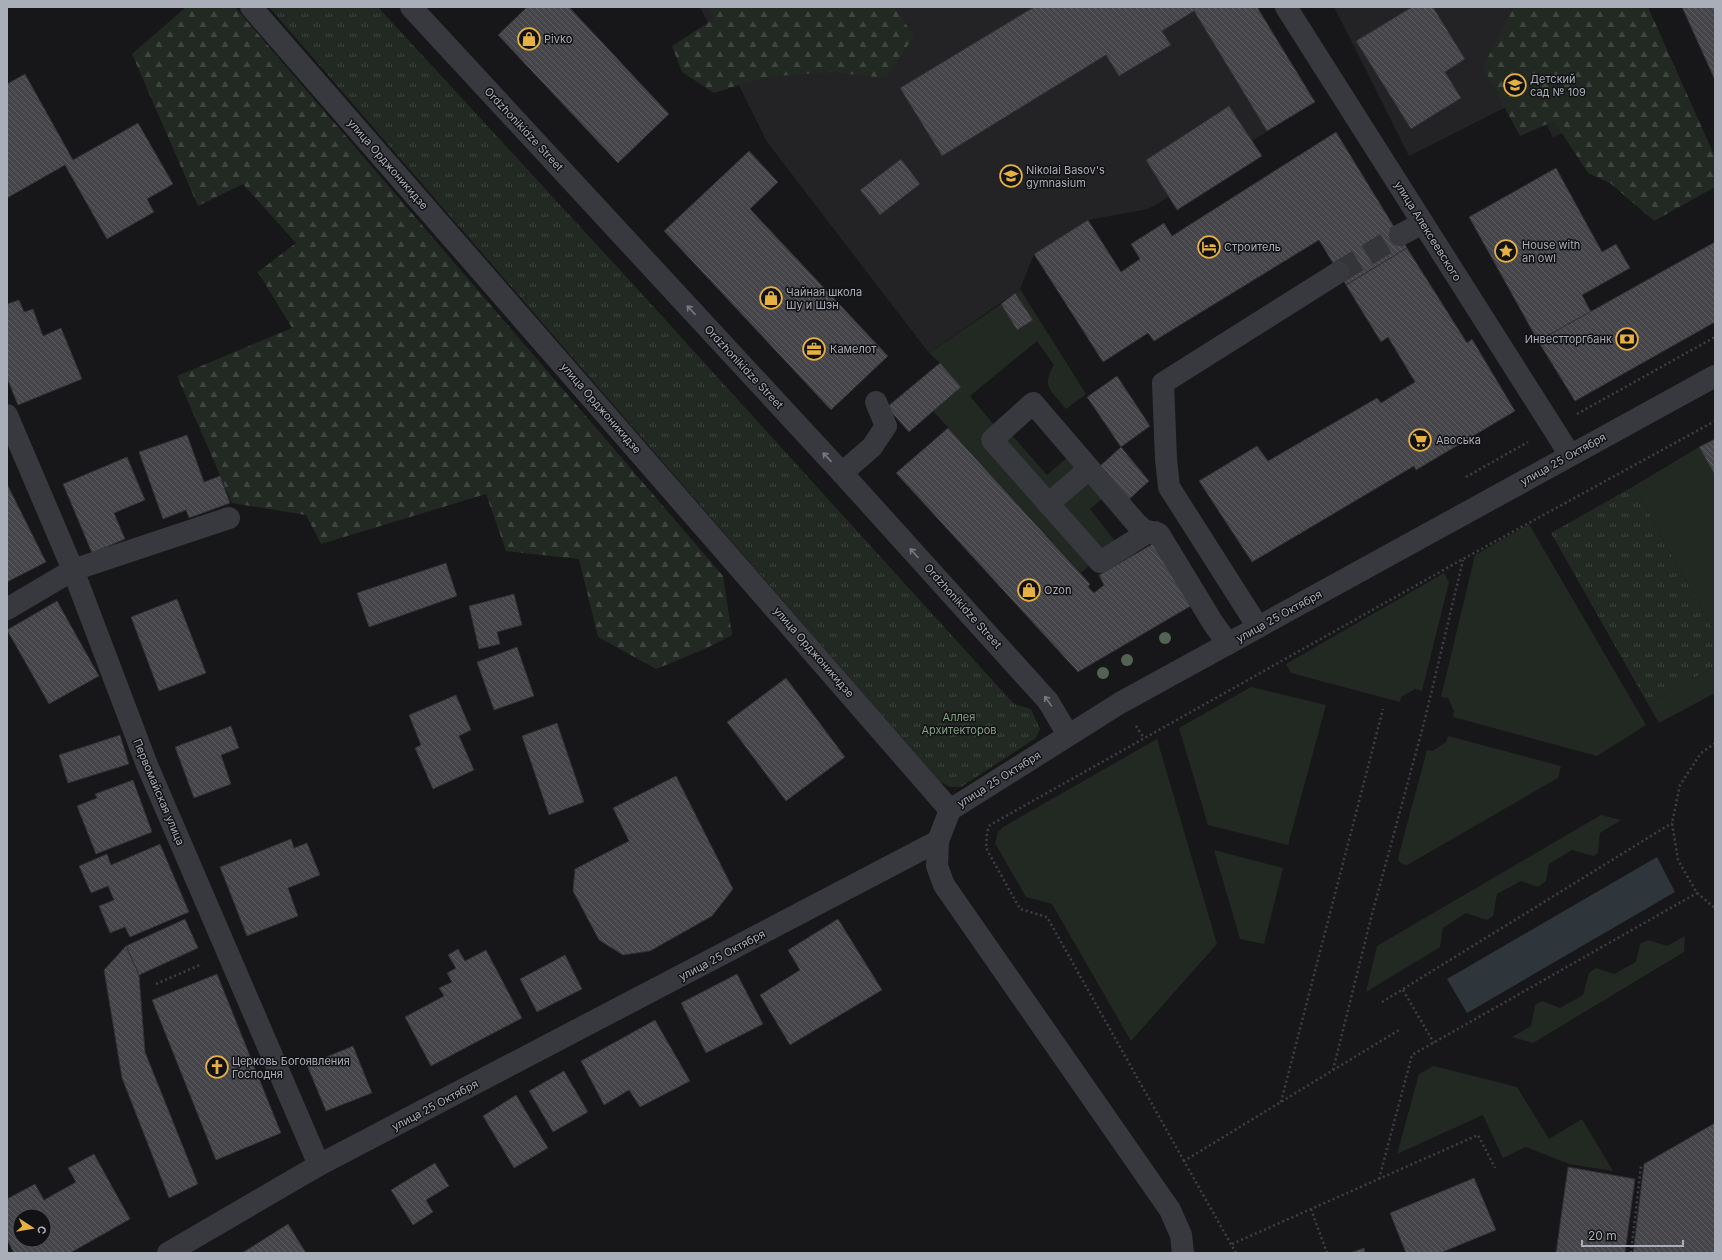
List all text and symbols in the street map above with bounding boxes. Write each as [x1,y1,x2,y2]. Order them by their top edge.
shop icon: Pivko [516,26,542,52]
place label: Pivko [544,32,573,46]
school or university icon: Детский сад № 109 [1502,72,1528,98]
place label: Детский сад № 109 [1530,72,1586,99]
street label: Ordzhonikidze Street [482,84,567,174]
street label: улица Орджоникидзе [345,116,431,212]
school or university icon: Nikolai Basov's gymnasium [998,163,1024,189]
place label: Nikolai Basov's gymnasium [1026,163,1105,190]
street label: улица Алексеевского [1391,178,1465,284]
hotel icon: Строитель [1196,234,1222,260]
place icon: House with an owl [1493,238,1519,264]
place label: House with an owl [1522,238,1580,265]
place label: Строитель [1224,240,1281,254]
shop icon: Чайная школа Шу и Шэн [758,285,784,311]
place label: Чайная школа Шу и Шэн [786,285,862,312]
one-way arrow [686,305,696,315]
street label: Ordzhonikidze Street [702,322,787,412]
bank icon: Инвестторгбанк [1614,326,1640,352]
place label: Инвестторгбанк [1525,332,1612,346]
office icon: Камелот [801,336,827,362]
place label: Камелот [830,342,877,356]
street label: улица Орджоникидзе [558,360,644,456]
supermarket icon: Авоська [1407,427,1433,453]
street label: улица 25 Октября [1518,430,1608,488]
place label: Авоська [1436,433,1481,447]
one-way arrow [823,452,832,462]
one-way arrow [910,548,919,558]
street label: Ordzhonikidze Street [921,561,1005,652]
shop icon: Ozon [1016,577,1042,603]
place label: Ozon [1044,583,1071,597]
street label: улица 25 Октября [1234,587,1324,645]
street label: улица Орджоникидзе [771,604,857,700]
one-way arrow [1044,696,1052,707]
park label: Аллея Архитекторов [922,710,997,737]
street label: Первомайская улица [130,737,188,847]
street label: улица 25 Октября [955,748,1043,810]
street label: улица 25 Октября [676,926,768,984]
church icon: Церковь Богоявления Господня [204,1054,230,1080]
place label: Церковь Богоявления Господня [232,1054,350,1081]
street label: улица 25 Октября [389,1076,481,1134]
north arrow [12,1208,52,1248]
scale bar [1582,1222,1683,1248]
text: С [34,1225,49,1236]
text: 20 m [1588,1228,1617,1243]

